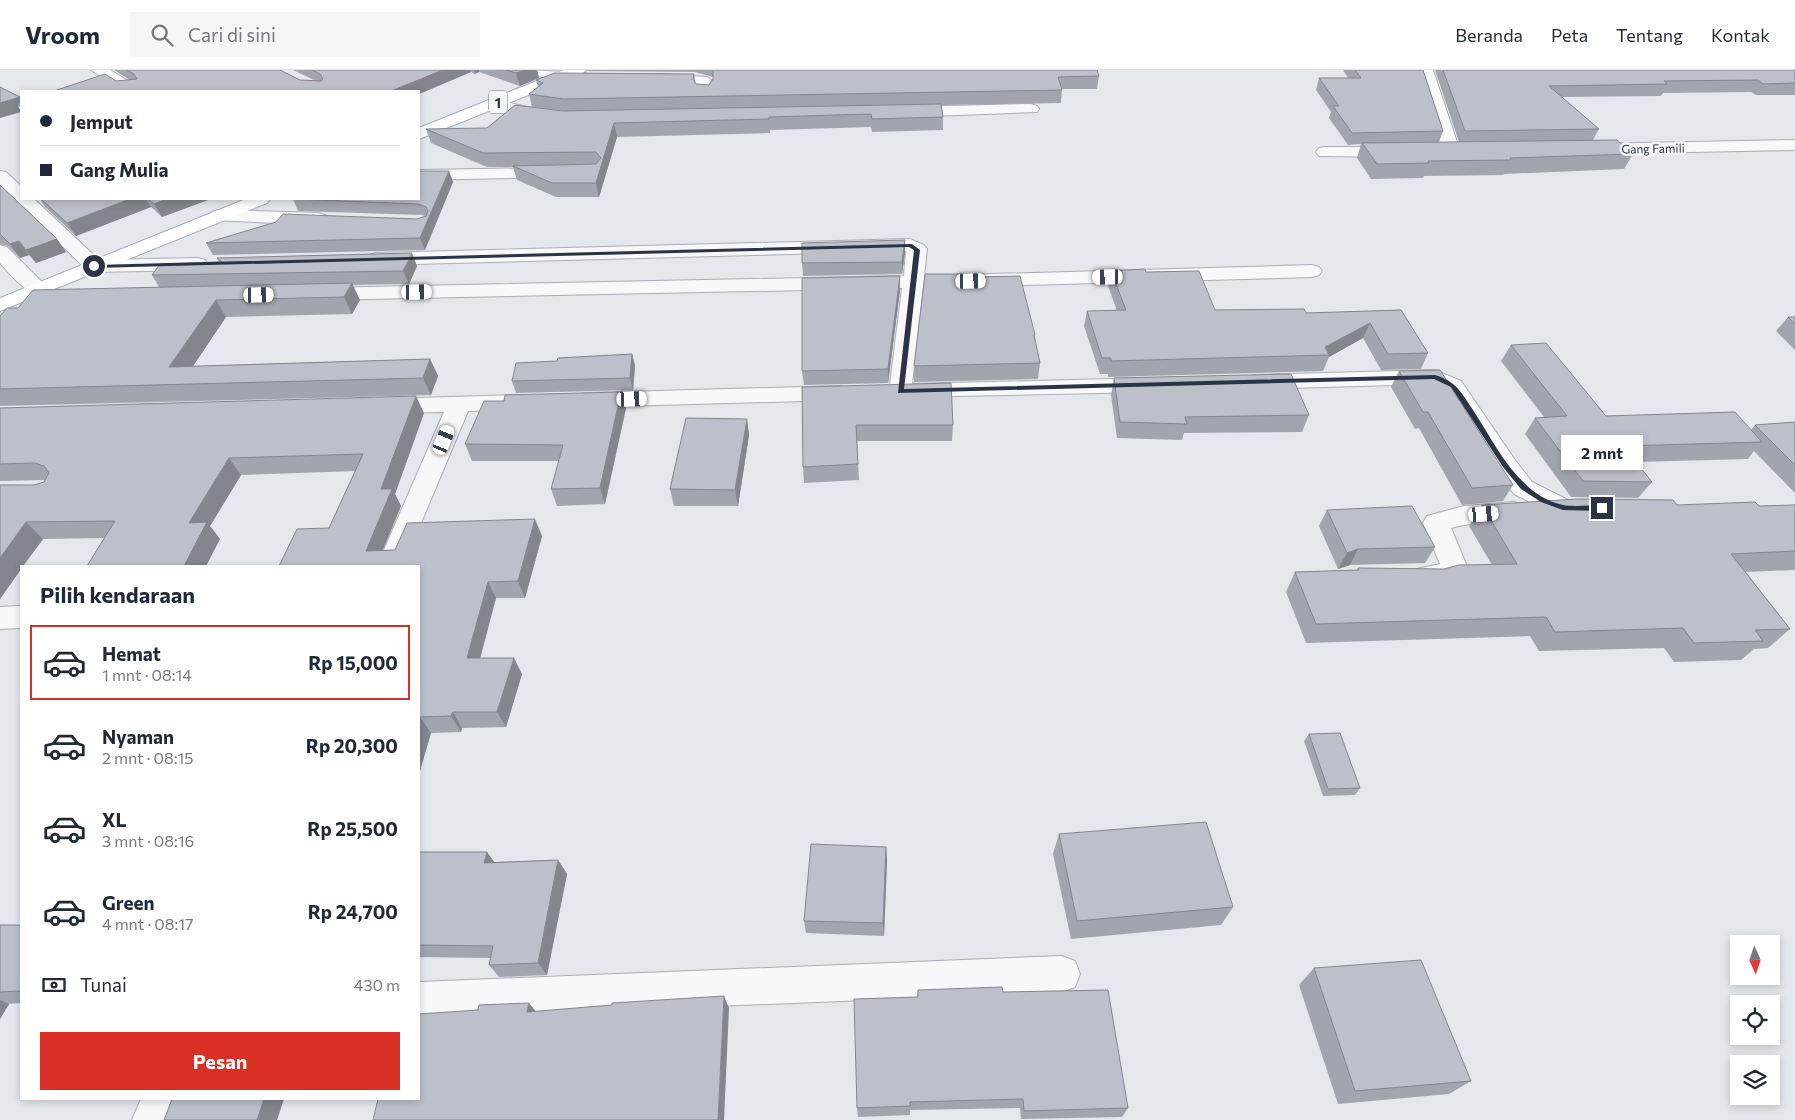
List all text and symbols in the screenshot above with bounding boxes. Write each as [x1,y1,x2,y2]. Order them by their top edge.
search box [130,12,480,57]
text: Vroom [25,20,100,49]
icon: search [148,21,176,49]
text: Cari di sini [188,23,276,46]
text: Beranda [1455,24,1523,46]
text: Peta [1551,24,1588,46]
text: Tentang [1616,24,1683,46]
text: Kontak [1711,24,1770,46]
road number: 1 [489,91,507,114]
text: Jemput [70,110,133,133]
street label: Gang Famili [1621,140,1685,156]
text: Gang Mulia [70,158,168,181]
route start [83,255,105,277]
car [1092,269,1123,285]
car [955,273,986,289]
car [401,284,432,300]
car [243,287,274,303]
car [616,391,647,407]
car [431,423,456,457]
callout: 2 mnt [1561,436,1643,470]
text: 2 mnt [1581,443,1623,462]
route end [1591,497,1613,519]
car [1468,505,1499,523]
text: Pilih kendaraan [40,581,195,608]
icon: car [42,640,87,685]
text: Hemat [102,642,161,665]
text: Rp 15,000 [308,651,398,674]
text: 1 mnt · 08:14 [102,665,192,684]
icon: car [42,723,87,768]
text: Nyaman [102,725,174,748]
text: Rp 20,300 [306,734,398,757]
text: 2 mnt · 08:15 [102,748,194,767]
icon: car [42,806,87,851]
text: XL [102,808,127,831]
text: Rp 25,500 [307,817,398,840]
text: 3 mnt · 08:16 [102,831,194,850]
icon: car [42,889,87,934]
text: Green [102,891,154,914]
text: Rp 24,700 [308,900,398,923]
text: 4 mnt · 08:17 [102,914,193,933]
north arrow [1730,935,1780,985]
map controls [1730,935,1780,1105]
icon: cash [40,971,68,999]
text: Tunai [80,973,127,996]
text: 430 m [354,975,400,994]
button: locate [1730,995,1780,1045]
button: Pesan [40,1032,400,1090]
button: layers [1730,1055,1780,1105]

